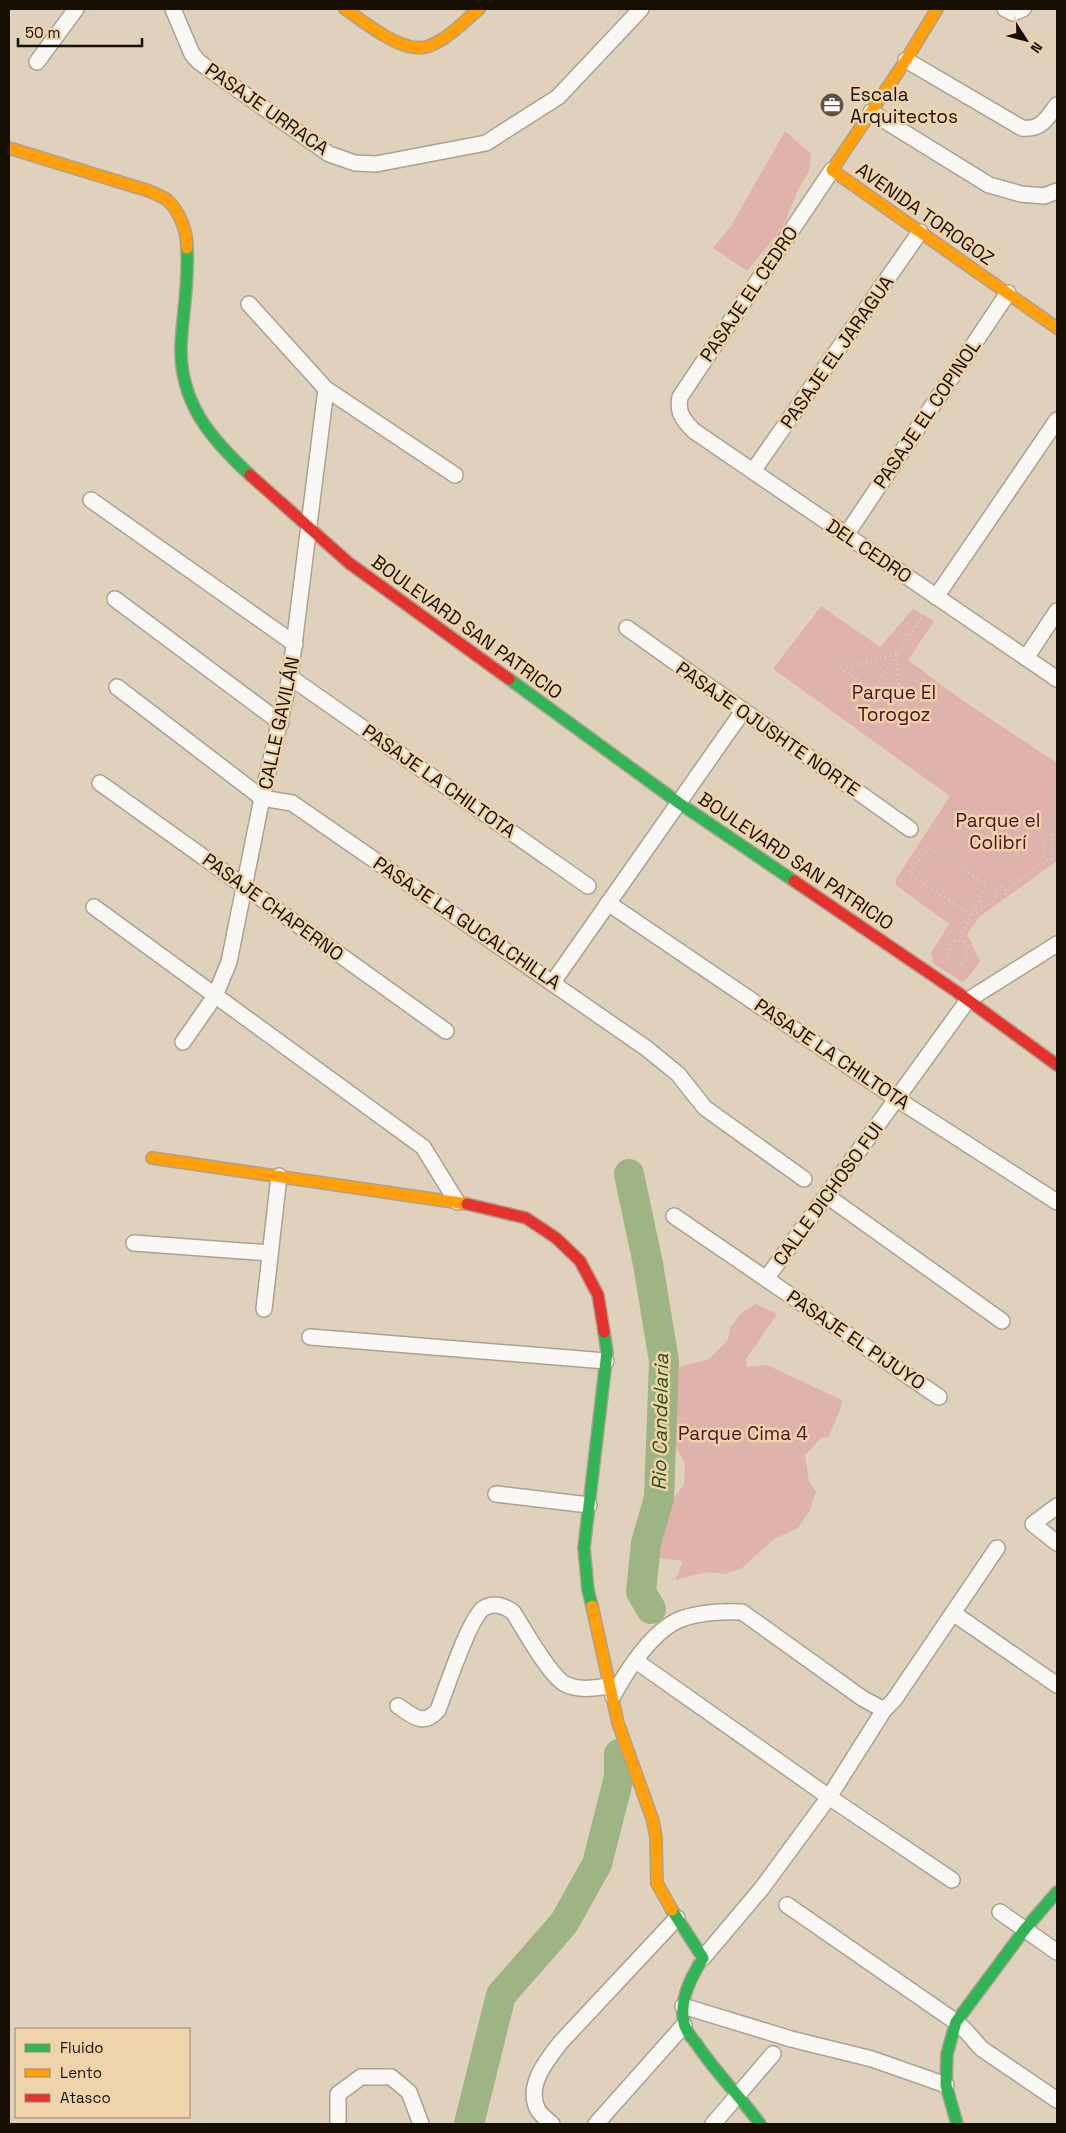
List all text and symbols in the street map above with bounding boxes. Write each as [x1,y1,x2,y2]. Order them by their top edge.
scale bar [18,15,141,47]
north arrow [1001,15,1051,65]
text: 50 m [25,23,60,42]
text: N [1026,39,1047,57]
street label: PASAJE URRACA [200,57,334,161]
place label: Escala Arquitectos [850,82,958,129]
office icon: Escala Arquitectos [819,92,845,118]
street label: AVENIDA TOROGOZ [851,157,999,271]
street label: PASAJE EL CEDRO [694,221,804,367]
street label: PASAJE EL JARAGUA [775,270,899,434]
street label: PASAJE EL COPINOL [868,335,986,493]
street label: DEL CEDRO [821,513,917,589]
street label: BOULEVARD SAN PATRICIO [366,549,568,705]
street label: CALLE GAVILÁN [253,654,305,792]
street label: PASAJE OJUSHTE NORTE [671,656,865,802]
park label: Parque El Torogoz [852,680,936,727]
street label: PASAJE LA CHILTOTA [357,719,521,843]
street label: BOULEVARD SAN PATRICIO [693,786,899,936]
park label: Parque el Colibrí [956,808,1040,855]
street label: PASAJE CHAPERNO [197,847,349,967]
street label: PASAJE LA GUCALCHILLA [368,851,566,995]
street label: PASAJE LA CHILTOTA [750,993,914,1115]
street label: CALLE DICHOSO FUI [767,1117,889,1271]
street label: PASAJE EL PIJUYO [782,1284,930,1396]
water label: Rio Candelaria [646,1353,674,1491]
park label: Parque Cima 4 [678,1421,808,1446]
legend [15,2028,190,2118]
text: Fluido [60,2038,104,2057]
text: Lento [60,2063,102,2082]
text: Atasco [60,2088,111,2107]

